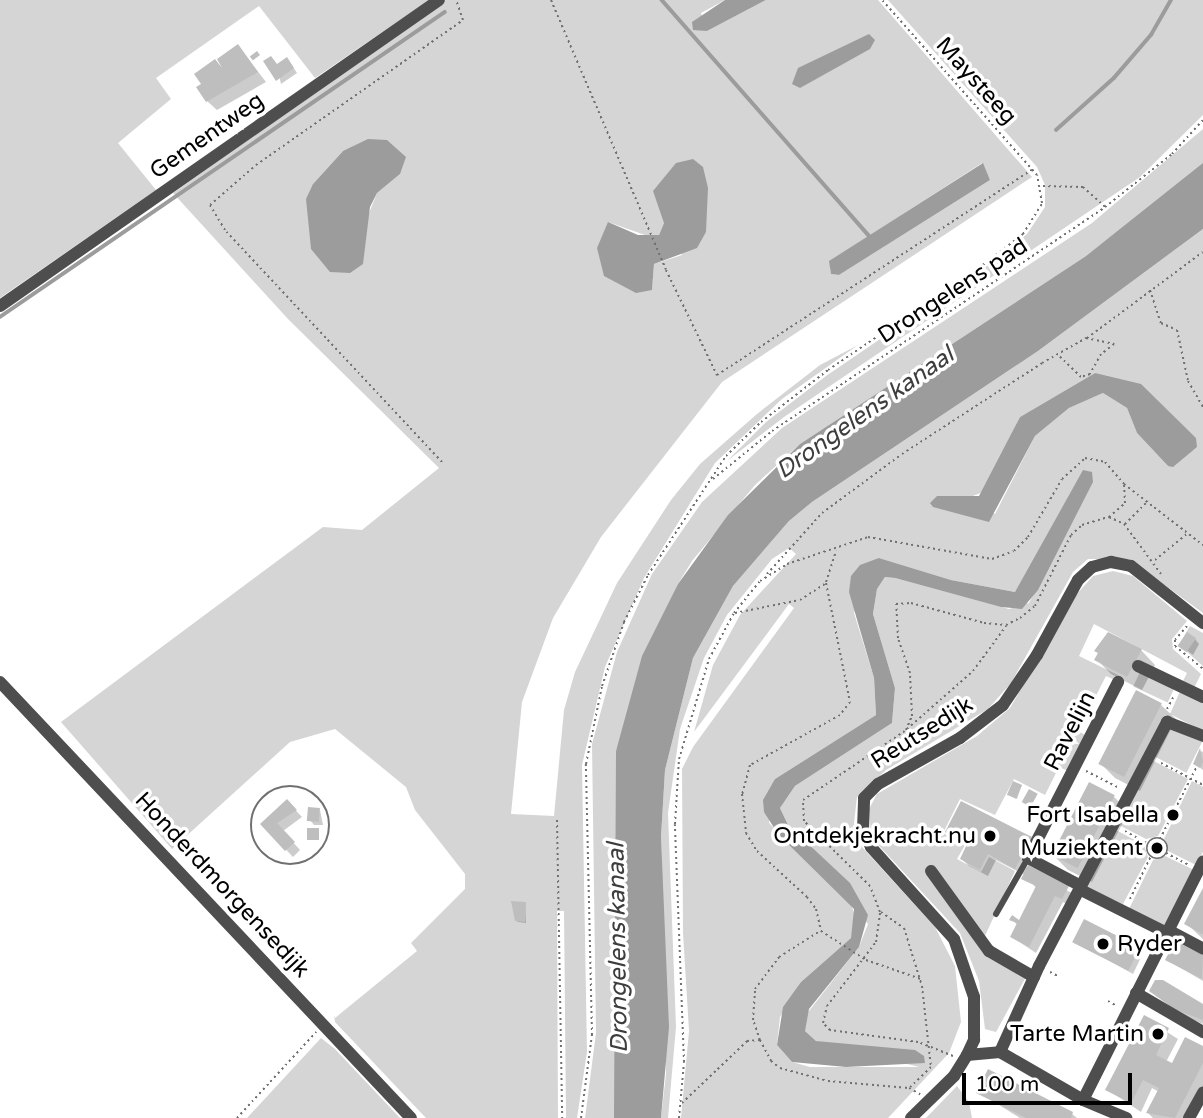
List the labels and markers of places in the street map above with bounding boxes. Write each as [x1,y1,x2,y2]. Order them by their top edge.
place label: Fort Isabella [1026,801,1159,829]
marker: Fort Isabella [1165,807,1181,823]
place label: Ontdekjekracht.nu [773,822,976,850]
marker: Ontdekjekracht.nu [982,828,998,844]
place label: Muziektent [1020,834,1143,862]
marker: Muziektent [1149,840,1165,856]
place label: Ryder [1117,930,1182,958]
marker: Ryder [1095,936,1111,952]
place label: Tarte Martin [1010,1020,1144,1048]
marker: Tarte Martin [1150,1026,1166,1042]

